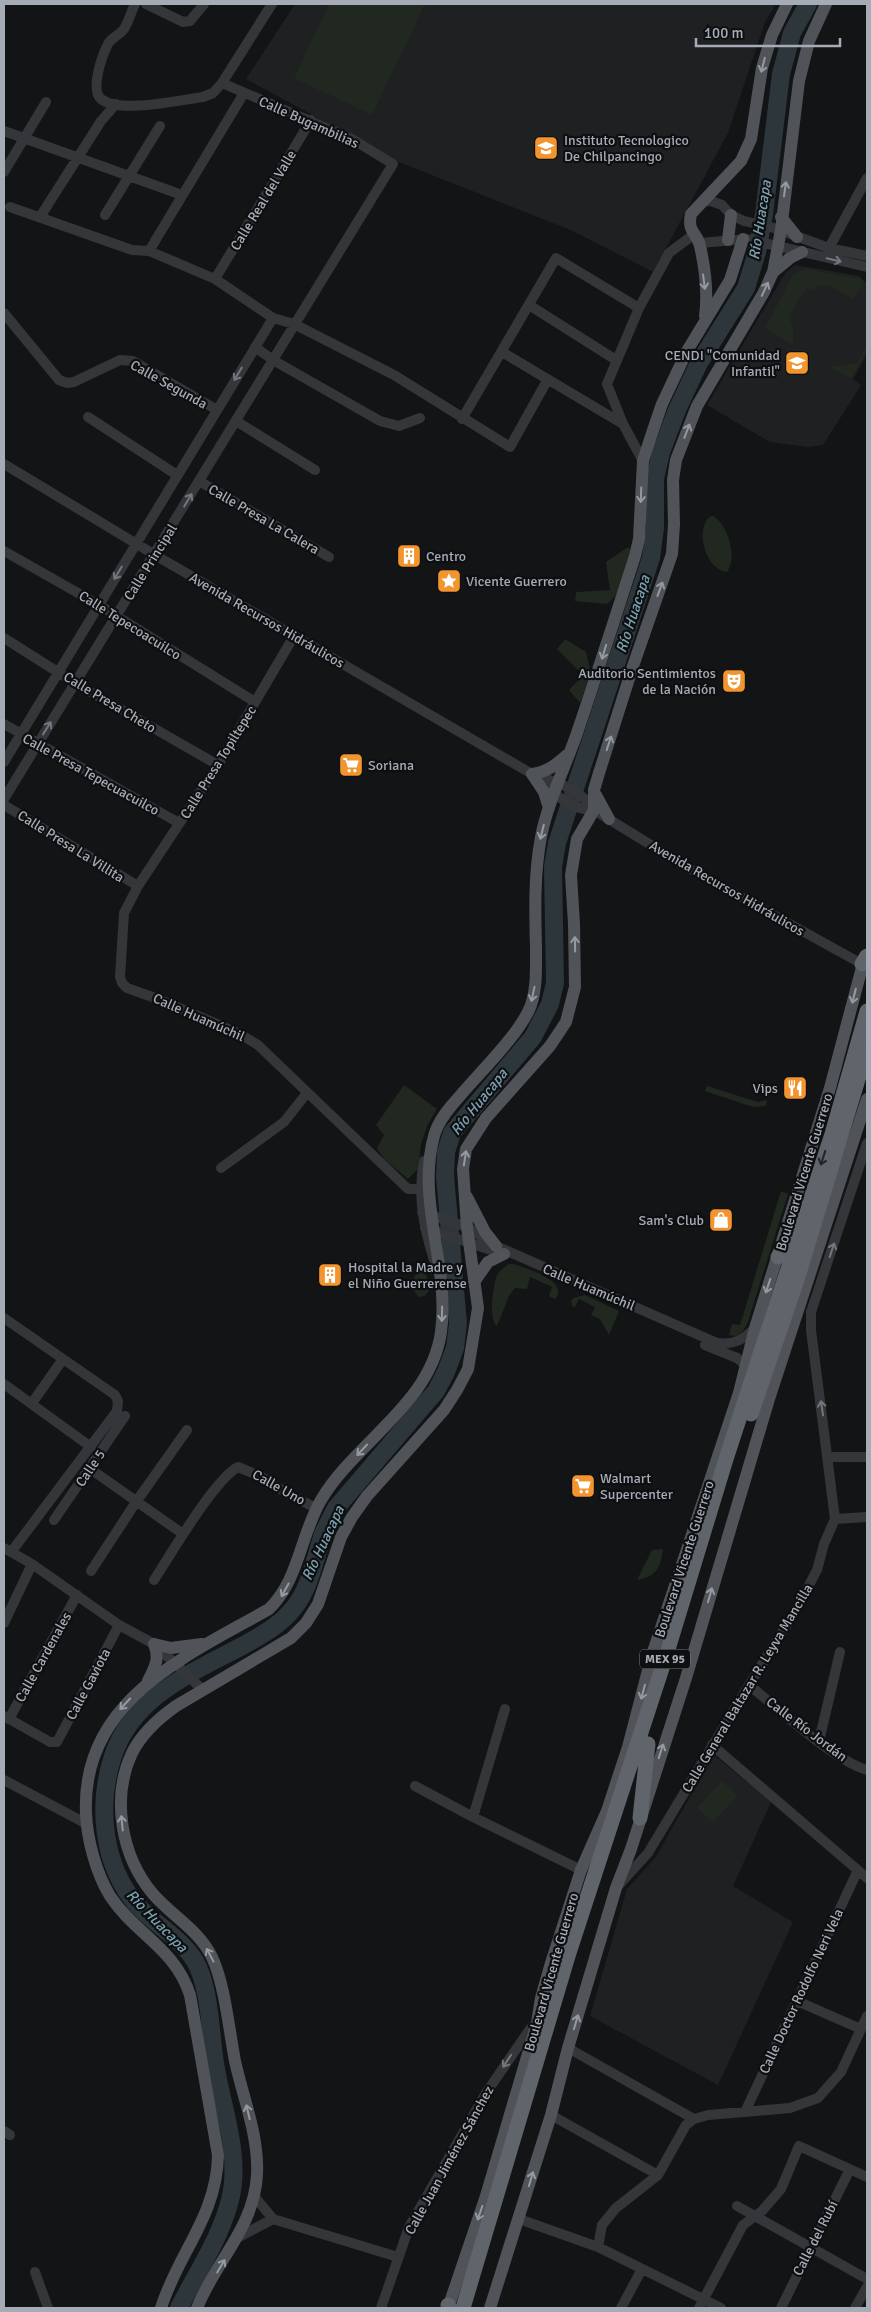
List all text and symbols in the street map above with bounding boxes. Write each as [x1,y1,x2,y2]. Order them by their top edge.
scale bar [696,15,840,47]
text: 100 m [704,24,744,42]
one-way arrow [758,57,767,73]
street label: Calle Bugambilias [256,93,361,152]
place label: Instituto Tecnologico De Chilpancingo [564,132,689,165]
school or university icon: Instituto Tecnologico De Chilpancingo [533,135,559,161]
street label: Calle Real del Valle [227,147,300,254]
water label: Río Huacapa [745,179,775,261]
one-way arrow [780,181,790,197]
one-way arrow [826,256,842,265]
one-way arrow [699,273,709,289]
one-way arrow [761,282,770,297]
place label: CENDI "Comunidad Infantil" [665,347,780,380]
school or university icon: CENDI "Comunidad Infantil" [784,350,810,376]
street label: Calle Segunda [127,356,210,413]
one-way arrow [233,367,243,381]
one-way arrow [683,424,692,439]
street label: Calle Presa La Calera [205,481,322,558]
one-way arrow [636,486,646,503]
one-way arrow [183,493,193,507]
street label: Calle Principal [120,521,181,604]
building icon: Centro [396,543,422,569]
place label: Centro [426,548,466,565]
one-way arrow [113,566,123,580]
place icon: Vicente Guerrero [436,568,462,594]
street label: Avenida Recursos Hidráulicos [186,569,347,672]
place label: Vicente Guerrero [466,573,567,590]
water label: Río Huacapa [612,573,654,655]
one-way arrow [656,582,665,597]
street label: Calle Tepecoacuilco [76,587,184,664]
one-way arrow [599,644,608,659]
place label: Auditorio Sentimientos de la Nación [578,665,716,698]
street label: Calle Presa Cheto [61,668,159,737]
theatre icon: Auditorio Sentimientos de la Nación [721,668,747,694]
street label: Calle Presa Topiltepec [177,702,260,822]
one-way arrow [43,721,53,735]
street label: Calle Presa Tepecuacuilco [19,730,162,819]
one-way arrow [604,736,614,752]
supermarket icon: Soriana [338,752,364,778]
place label: Soriana [368,757,414,774]
street label: Calle Presa La Villita [14,807,127,886]
one-way arrow [537,824,547,840]
street label: Avenida Recursos Hidráulicos [646,837,807,940]
one-way arrow [570,936,579,952]
one-way arrow [528,986,537,1002]
one-way arrow [849,987,858,1003]
street label: Calle Huamúchil [150,990,247,1045]
water label: Río Huacapa [447,1065,511,1139]
restaurant icon: Vips [782,1075,808,1101]
place label: Vips [753,1080,778,1097]
street label: Boulevard Vicente Guerrero [772,1091,837,1253]
one-way arrow [460,1150,470,1166]
one-way arrow [818,1150,828,1166]
shop icon: Sam's Club [708,1207,734,1233]
place label: Sam's Club [638,1212,704,1229]
one-way arrow [828,1243,837,1258]
place label: Hospital la Madre y el Niño Guerrerense [348,1259,467,1292]
street label: Calle Huamúchil [540,1260,638,1315]
building icon: Hospital la Madre y el Niño Guerrerense [317,1262,343,1288]
one-way arrow [763,1277,773,1293]
one-way arrow [437,1306,447,1322]
one-way arrow [817,1401,827,1417]
one-way arrow [357,1444,368,1457]
street label: Calle 5 [72,1447,109,1490]
street label: Calle Uno [249,1466,308,1509]
place label: Walmart Supercenter [600,1470,674,1503]
supermarket icon: Walmart Supercenter [570,1473,596,1499]
street label: Boulevard Vicente Guerrero [651,1479,718,1640]
water label: Río Huacapa [298,1502,348,1583]
street label: Calle General Baltazar R. Leyva Mancilla [678,1581,817,1796]
one-way arrow [280,1583,290,1598]
one-way arrow [705,1588,715,1604]
street label: Calle Cardenales [12,1609,75,1705]
street label: Calle Gaviota [63,1646,114,1723]
road number: MEX 95 [640,1650,690,1668]
one-way arrow [638,1683,647,1699]
street label: Calle Río Jordán [763,1693,850,1765]
one-way arrow [119,1697,131,1710]
one-way arrow [657,1743,667,1759]
one-way arrow [118,1815,127,1831]
water label: Río Huacapa [123,1886,192,1956]
street label: Boulevard Vicente Guerrero [521,1891,582,2053]
street label: Calle Doctor Rodolfo Neri Vela [756,1906,847,2076]
one-way arrow [205,1948,214,1963]
one-way arrow [571,2015,581,2031]
one-way arrow [502,2054,512,2068]
street label: Calle Juan Jiménez Sánchez [401,2083,497,2238]
one-way arrow [243,2105,252,2121]
one-way arrow [527,2171,537,2187]
street label: Calle del Rubí [789,2198,842,2279]
one-way arrow [475,2205,484,2221]
one-way arrow [216,2260,226,2274]

